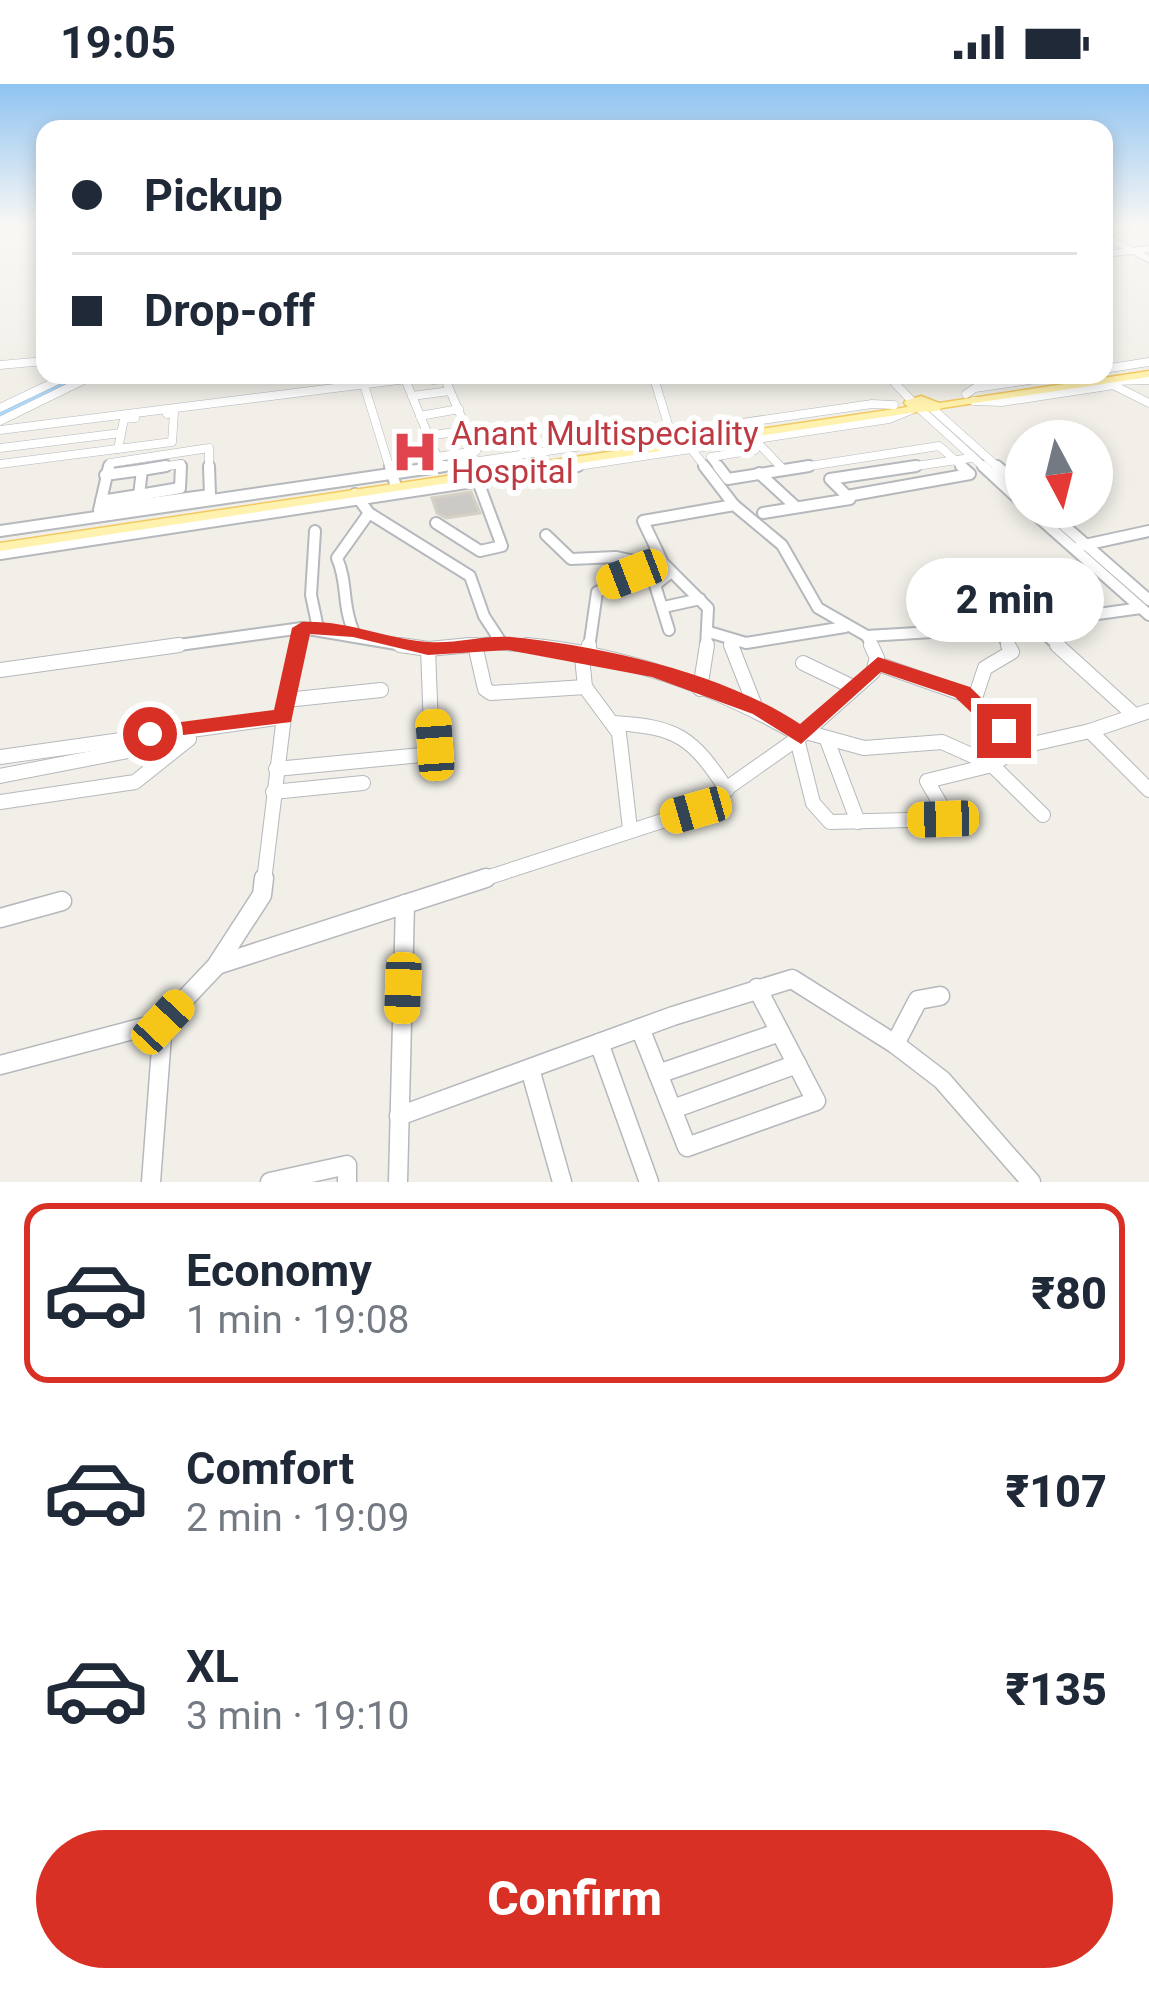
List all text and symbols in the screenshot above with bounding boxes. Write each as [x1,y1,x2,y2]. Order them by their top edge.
text: 19:05 [60,16,176,69]
text: Pickup [144,169,283,222]
text: Drop-off [144,284,315,337]
place label: Anant Multispeciality Hospital [451,414,759,491]
north arrow [1005,420,1113,528]
map controls [1005,420,1113,528]
hospital icon: Anant Multispeciality Hospital [390,427,440,477]
car [592,544,672,604]
callout: 2 min [905,557,1103,641]
text: 2 min [956,577,1054,623]
route end [977,704,1031,758]
route start [123,707,177,761]
car [415,708,455,782]
car [656,783,736,837]
car [906,800,980,838]
car [384,951,422,1025]
car [125,983,201,1061]
icon: car [42,1239,150,1347]
text: Economy [186,1244,372,1297]
text: ₹80 [1031,1267,1107,1320]
text: 1 min · 19:08 [186,1297,409,1343]
icon: car [42,1437,150,1545]
text: Comfort [186,1442,354,1495]
text: ₹107 [1005,1465,1107,1518]
text: 2 min · 19:09 [186,1495,409,1541]
icon: car [42,1635,150,1743]
text: XL [186,1640,239,1693]
text: ₹135 [1005,1663,1107,1716]
text: 3 min · 19:10 [186,1693,409,1739]
button: Confirm [36,1830,1113,1968]

